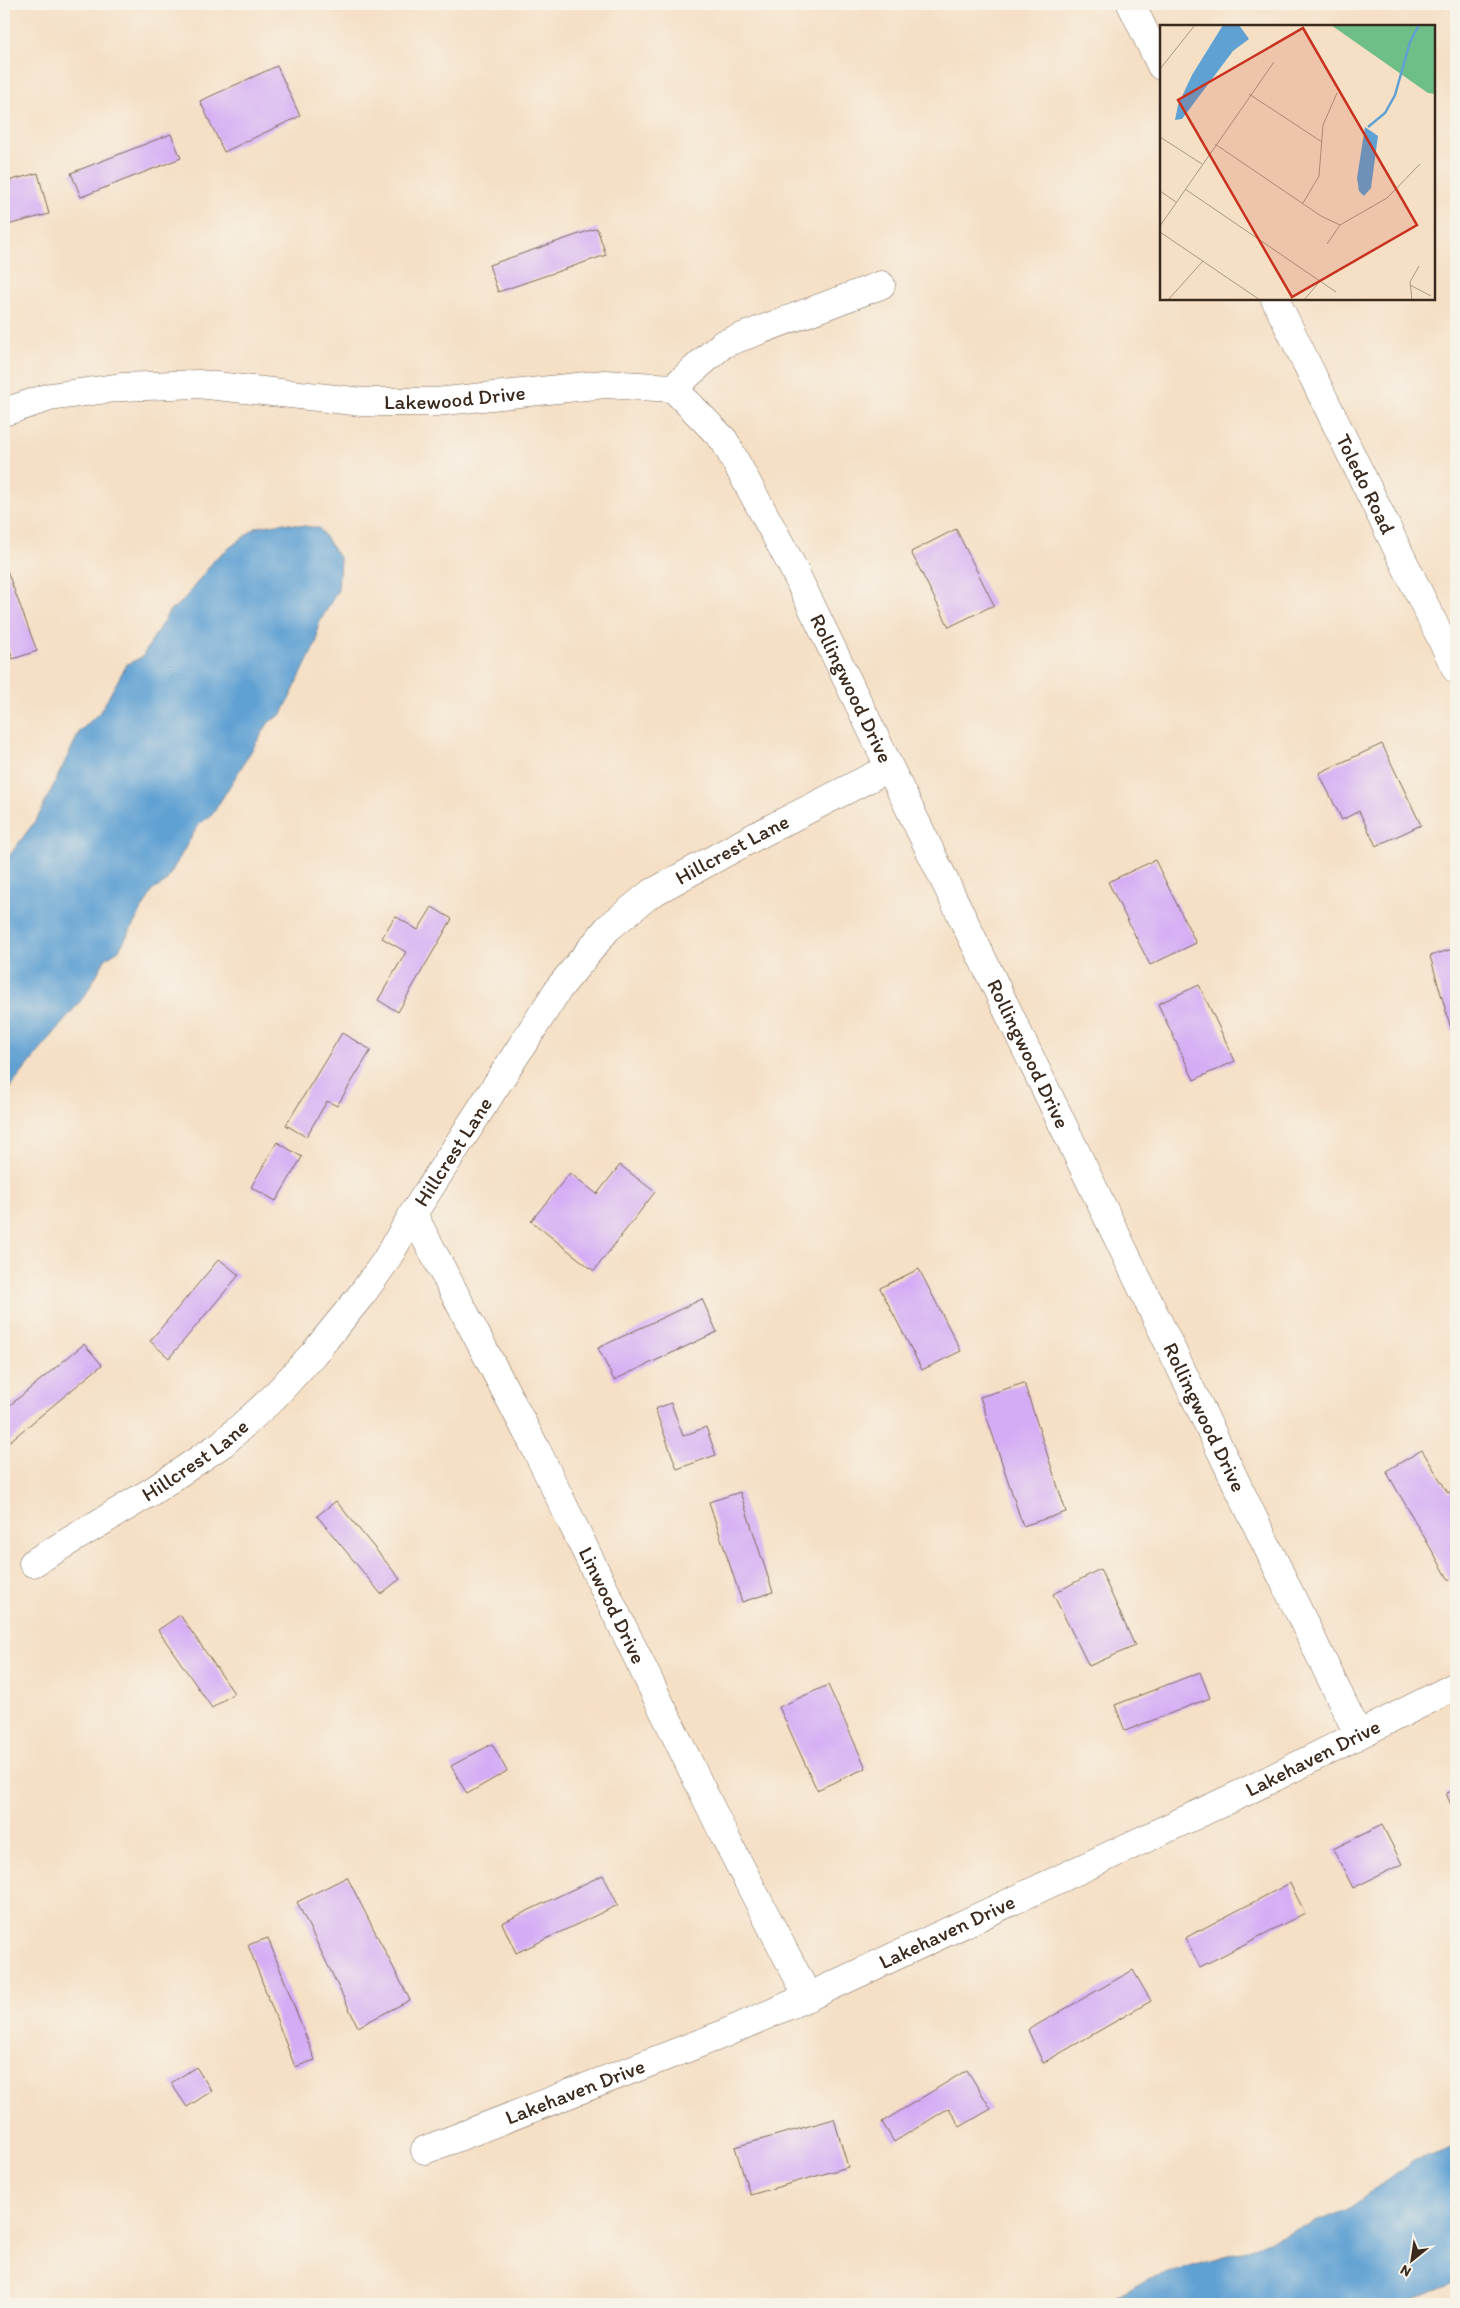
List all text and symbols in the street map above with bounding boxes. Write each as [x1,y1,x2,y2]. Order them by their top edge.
inset map [1160,25,1435,300]
street label: Lakewood Drive [384,380,527,414]
street label: Toledo Road [1331,430,1401,538]
street label: Rollingwood Drive [805,609,898,767]
street label: Hillcrest Lane [671,808,793,890]
street label: Rollingwood Drive [982,975,1076,1132]
street label: Hillcrest Lane [408,1092,497,1211]
street label: Rollingwood Drive [1158,1338,1252,1496]
street label: Hillcrest Lane [137,1413,253,1506]
street label: Linwood Drive [573,1542,652,1668]
street label: Lakehaven Drive [1241,1713,1384,1802]
street label: Lakehaven Drive [875,1889,1019,1974]
street label: Lakehaven Drive [502,2053,648,2130]
north arrow [1388,2236,1438,2286]
text: N [1397,2261,1414,2281]

